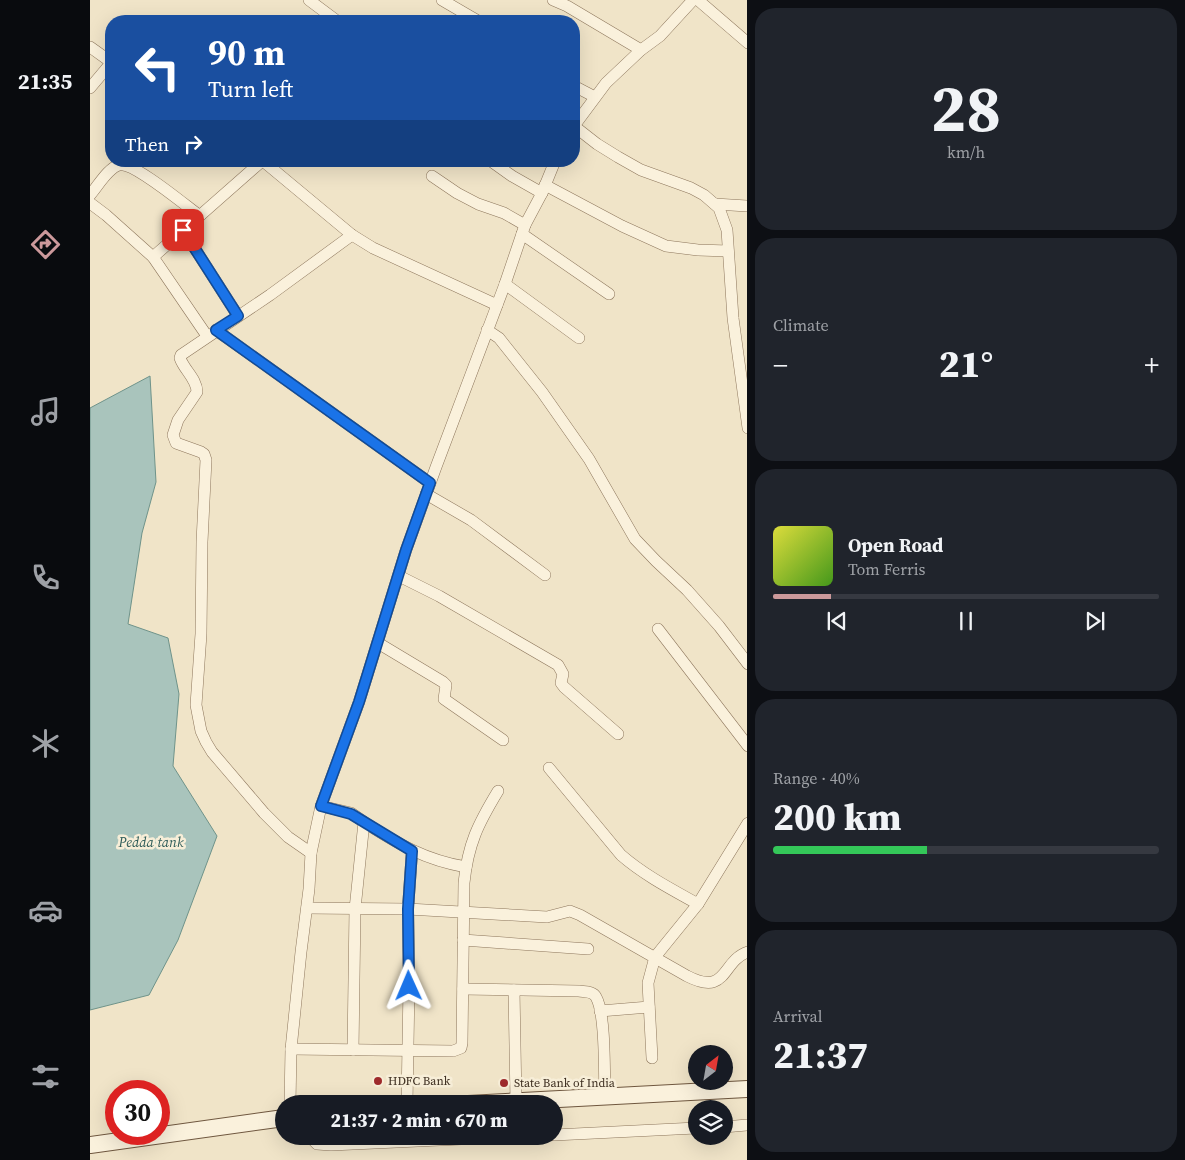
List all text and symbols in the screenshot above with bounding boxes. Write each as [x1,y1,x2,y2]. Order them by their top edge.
text: 90 m [208,29,285,77]
icon: left [125,35,190,100]
text: 28 [931,64,1001,153]
text: 21:35 [18,66,72,96]
text: Turn left [208,74,293,104]
icon: right [179,130,207,158]
text: Then [125,131,169,157]
text: km/h [947,141,985,163]
pin [162,209,204,251]
icon: arrive [169,216,197,244]
icon: directions [28,227,63,262]
text: Climate [773,314,829,336]
text: 21° [939,338,993,390]
text: − [773,346,788,384]
text: + [1144,346,1159,384]
icon: music [28,394,63,429]
text: Open Road [848,532,943,558]
text: Tom Ferris [848,558,926,580]
icon: phone [28,560,63,595]
icon: previous [823,607,851,635]
icon: pause [952,607,980,635]
icon: next [1081,607,1109,635]
icon: climate [28,726,63,761]
text: Range · 40% [773,767,860,789]
text: 200 km [773,791,901,843]
water label: Pedda tank [117,832,184,852]
icon: car [28,893,63,928]
position arrow [382,959,434,1011]
text: Arrival [773,1005,822,1027]
text: 21:37 [773,1029,868,1081]
north arrow [688,1045,732,1090]
map controls [688,1045,733,1145]
icon: filters [28,1059,63,1094]
place label: HDFC Bank [388,1073,451,1089]
marker: HDFC Bank [372,1075,384,1087]
place label: State Bank of India [514,1075,616,1091]
marker: State Bank of India [498,1077,510,1089]
speed limit sign: 30 [105,1080,170,1145]
button: layers [688,1100,733,1145]
text: 21:37 · 2 min · 670 m [330,1107,508,1133]

